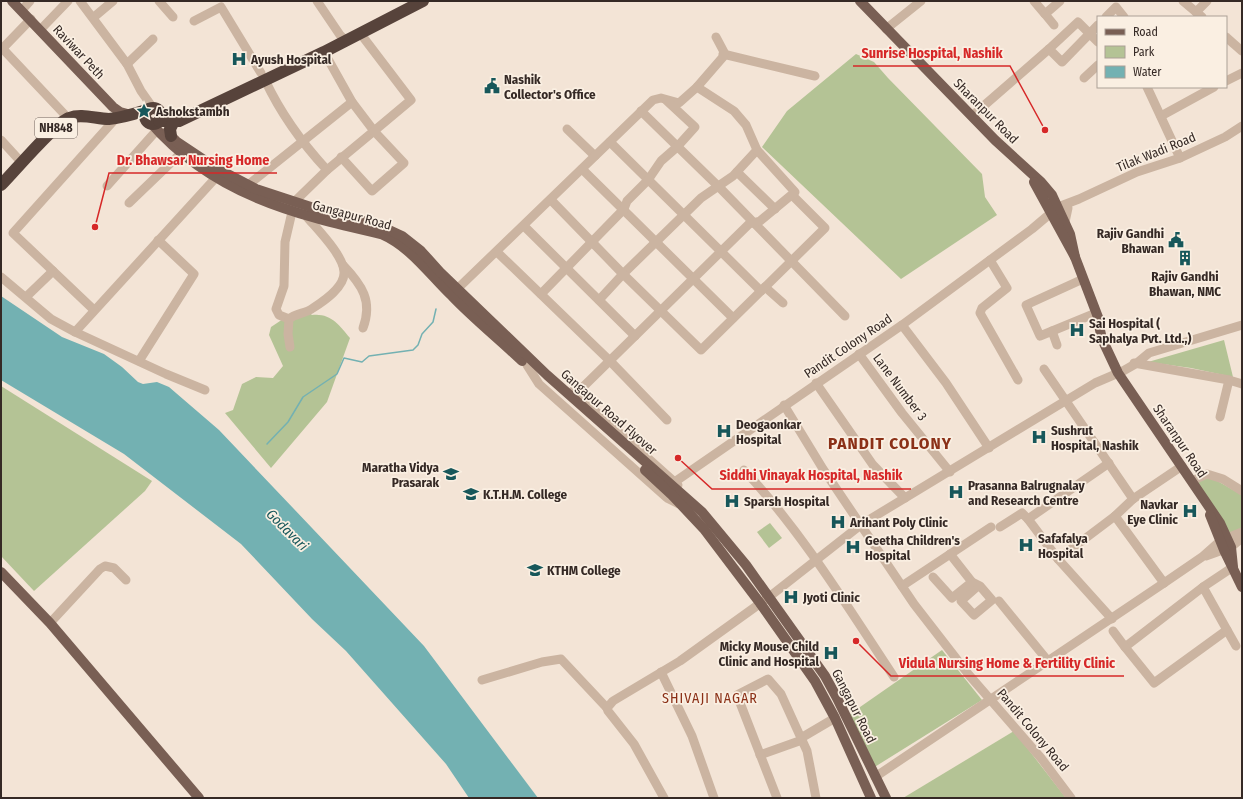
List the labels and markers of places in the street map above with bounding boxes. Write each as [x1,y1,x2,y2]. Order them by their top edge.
callout: Sunrise Hospital, Nashik [853,40,1010,66]
hospital icon: Ayush Hospital [230,50,248,68]
place label: Ayush Hospital [250,52,332,67]
place label: Nashik Collector's Office [504,72,596,102]
public building icon: Nashik Collector's Office [483,77,501,95]
place icon: Ashokstambh [135,102,153,120]
place label: Ashokstambh [155,104,230,119]
callout: Dr. Bhawsar Nursing Home [109,147,277,173]
place label: Rajiv Gandhi Bhawan [1097,226,1164,256]
public building icon: Rajiv Gandhi Bhawan [1167,231,1185,249]
building icon: Rajiv Gandhi Bhawan, NMC [1176,249,1194,267]
place label: Rajiv Gandhi Bhawan, NMC [1149,269,1221,299]
place label: Sai Hospital ( Saphalya Pvt. Ltd.,) [1089,316,1191,346]
hospital icon: Sai Hospital ( Saphalya Pvt. Ltd.,) [1068,321,1086,339]
place label: Deogaonkar Hospital [736,417,802,447]
hospital icon: Deogaonkar Hospital [715,422,733,440]
place label: Sushrut Hospital, Nashik [1051,423,1139,453]
hospital icon: Sushrut Hospital, Nashik [1030,428,1048,446]
place label: Maratha Vidya Prasarak [362,460,440,490]
callout: Siddhi Vinayak Hospital, Nashik [712,463,911,489]
school or university icon: Maratha Vidya Prasarak [442,465,460,483]
place label: Prasanna Balrugnalay and Research Centre [968,478,1085,508]
hospital icon: Prasanna Balrugnalay and Research Centre [947,483,965,501]
school or university icon: K.T.H.M. College [462,485,480,503]
place label: K.T.H.M. College [483,487,567,502]
hospital icon: Sparsh Hospital [723,492,741,510]
place label: Sparsh Hospital [744,494,830,509]
place label: Navkar Eye Clinic [1127,497,1178,527]
hospital icon: Navkar Eye Clinic [1181,502,1199,520]
hospital icon: Arihant Poly Clinic [829,513,847,531]
place label: Arihant Poly Clinic [849,515,948,530]
place label: Safafalya Hospital [1038,531,1088,561]
place label: Geetha Children's Hospital [865,533,960,563]
hospital icon: Safafalya Hospital [1017,536,1035,554]
hospital icon: Geetha Children's Hospital [844,538,862,556]
school or university icon: KTHM College [526,561,544,579]
place label: KTHM College [547,563,621,578]
hospital icon: Jyoti Clinic [782,588,800,606]
place label: Jyoti Clinic [802,590,860,605]
place label: Micky Mouse Child Clinic and Hospital [719,639,819,669]
hospital icon: Micky Mouse Child Clinic and Hospital [822,644,840,662]
callout: Vidula Nursing Home & Fertility Clinic [891,650,1124,676]

